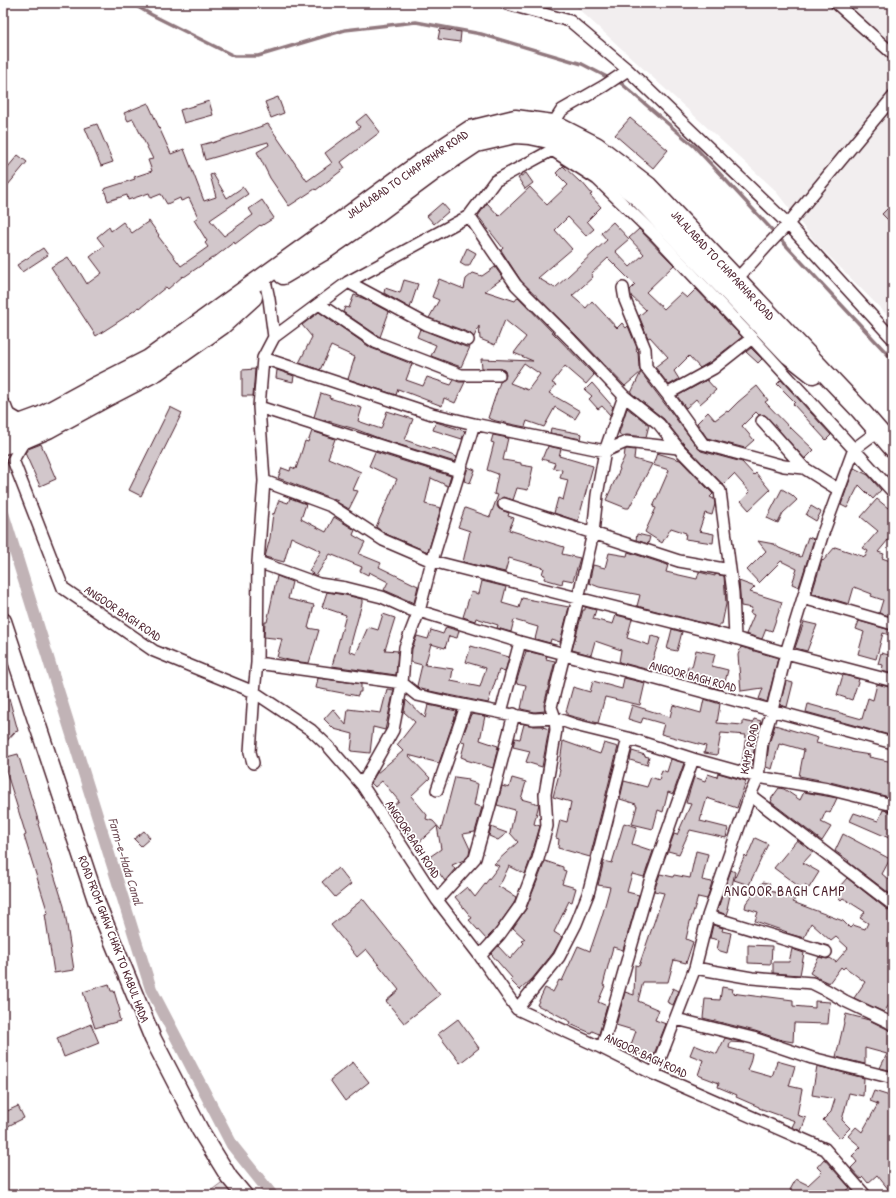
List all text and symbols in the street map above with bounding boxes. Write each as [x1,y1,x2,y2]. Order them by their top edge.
street label: JALALABAD TO CHAPARHAR ROAD [343,125,471,223]
street label: JALALABAD TO CHAPARHAR ROAD [667,206,779,324]
street label: ANGOOR BAGH ROAD [81,581,165,645]
street label: ANGOOR BAGH ROAD [648,656,739,696]
street label: KAMP ROAD [735,722,763,776]
street label: ANGOOR BAGH ROAD [382,797,445,881]
water label: Farm-e-Hada Canal [104,815,148,907]
street label: ROAD FROM GHAW CHAK TO KABUL HADA [74,853,154,1025]
district label: ANGOOR BAGH CAMP [724,881,846,900]
street label: ANGOOR BAGH ROAD [602,1028,690,1082]

